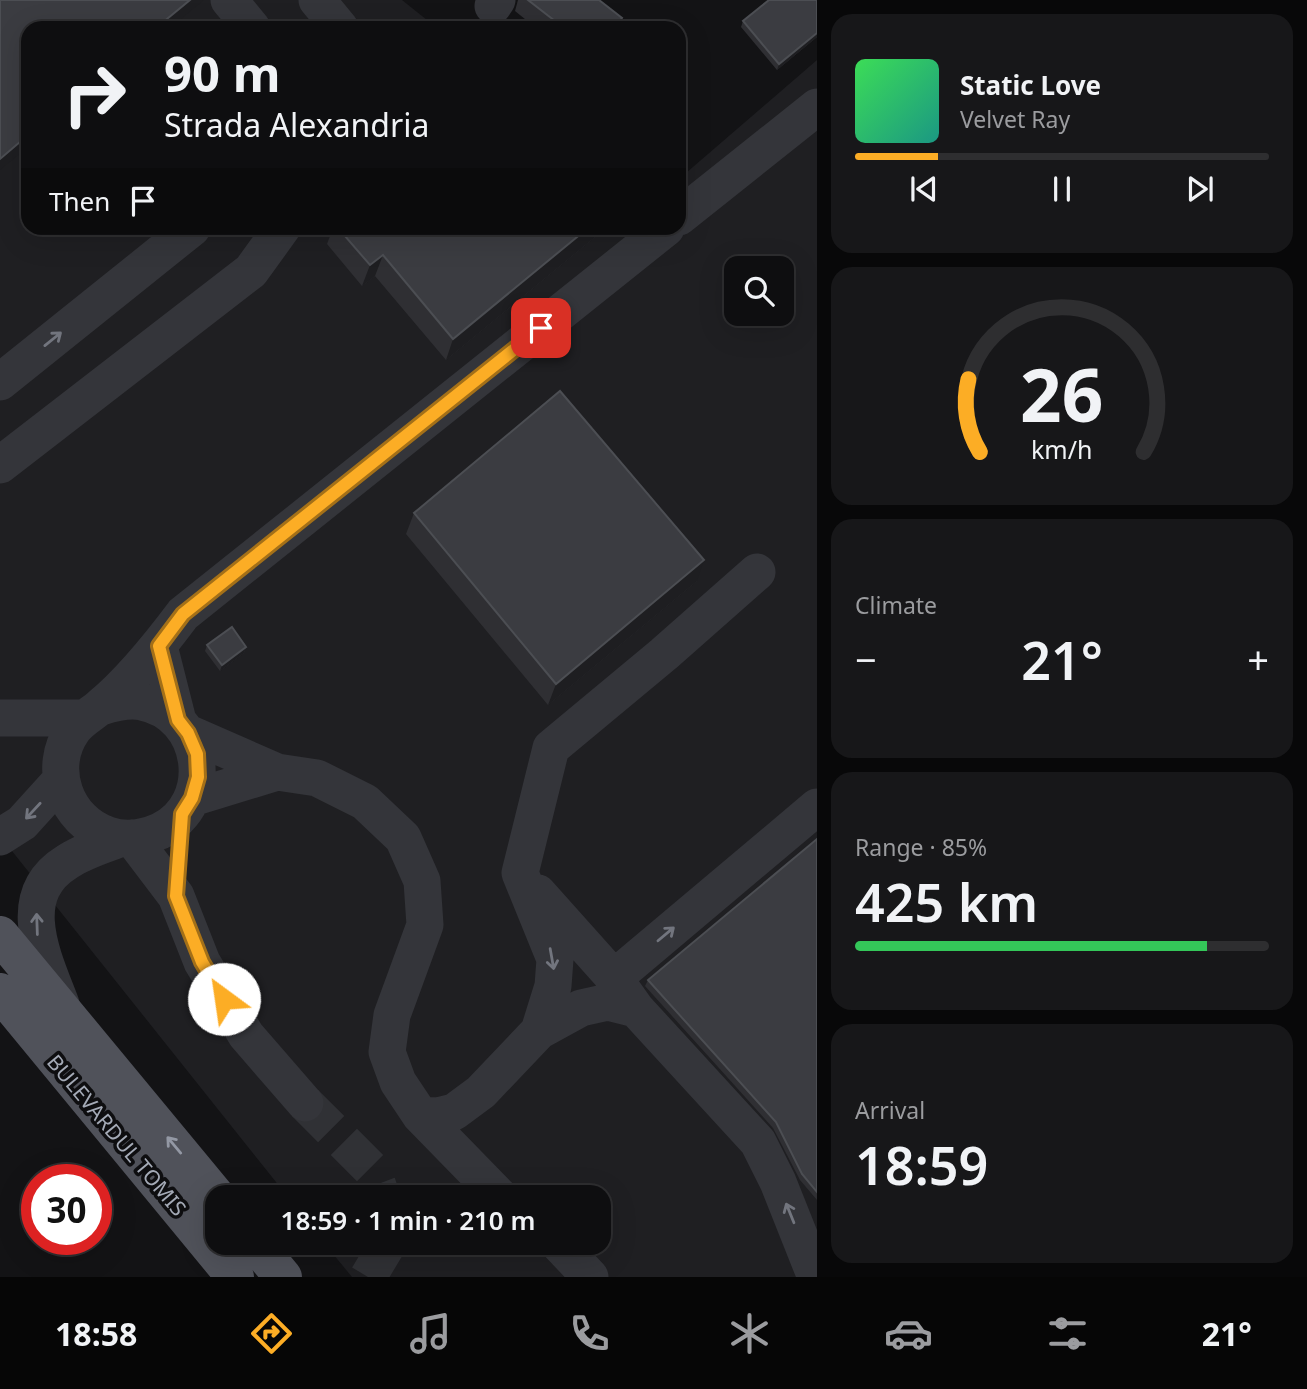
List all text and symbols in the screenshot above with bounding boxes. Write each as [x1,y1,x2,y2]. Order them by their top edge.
text: 90 m [164,40,281,106]
icon: right [49,49,140,140]
text: Static Love [960,67,1101,103]
text: Strada Alexandria [164,103,429,146]
text: Velvet Ray [960,103,1070,135]
icon: previous [905,170,943,208]
icon: pause [1043,170,1081,208]
icon: next [1181,170,1219,208]
icon: arrive [124,182,162,220]
text: Then [49,183,110,219]
map controls [724,256,794,326]
button: search [724,256,794,326]
pin [511,298,571,358]
icon: arrive [522,309,560,347]
one-way arrow [44,331,62,347]
text: 26 [1020,344,1104,443]
text: km/h [1031,432,1093,466]
text: Climate [855,589,937,621]
text: 21° [1021,624,1103,695]
text: − [855,633,877,685]
text: + [1247,633,1269,685]
one-way arrow [24,802,41,819]
text: Range · 85% [855,831,987,863]
text: 425 km [855,866,1038,937]
one-way arrow [30,913,43,936]
one-way arrow [657,926,675,942]
one-way arrow [546,947,559,970]
position arrow [187,962,261,1036]
street label: BULEVARDUL TOMIS [41,1048,193,1222]
text: Arrival [855,1094,925,1126]
text: 18:59 [855,1129,988,1200]
one-way arrow [166,1136,181,1154]
speed limit sign: 30 [21,1164,112,1255]
text: 18:59 · 1 min · 210 m [281,1202,535,1238]
one-way arrow [783,1202,796,1224]
icon: directions [247,1309,296,1358]
icon: music [406,1309,455,1358]
icon: phone [565,1309,614,1358]
icon: climate [725,1309,774,1358]
icon: car [884,1309,933,1358]
icon: filters [1043,1309,1092,1358]
text: 18:58 [55,1312,137,1355]
text: 21° [1202,1312,1252,1355]

